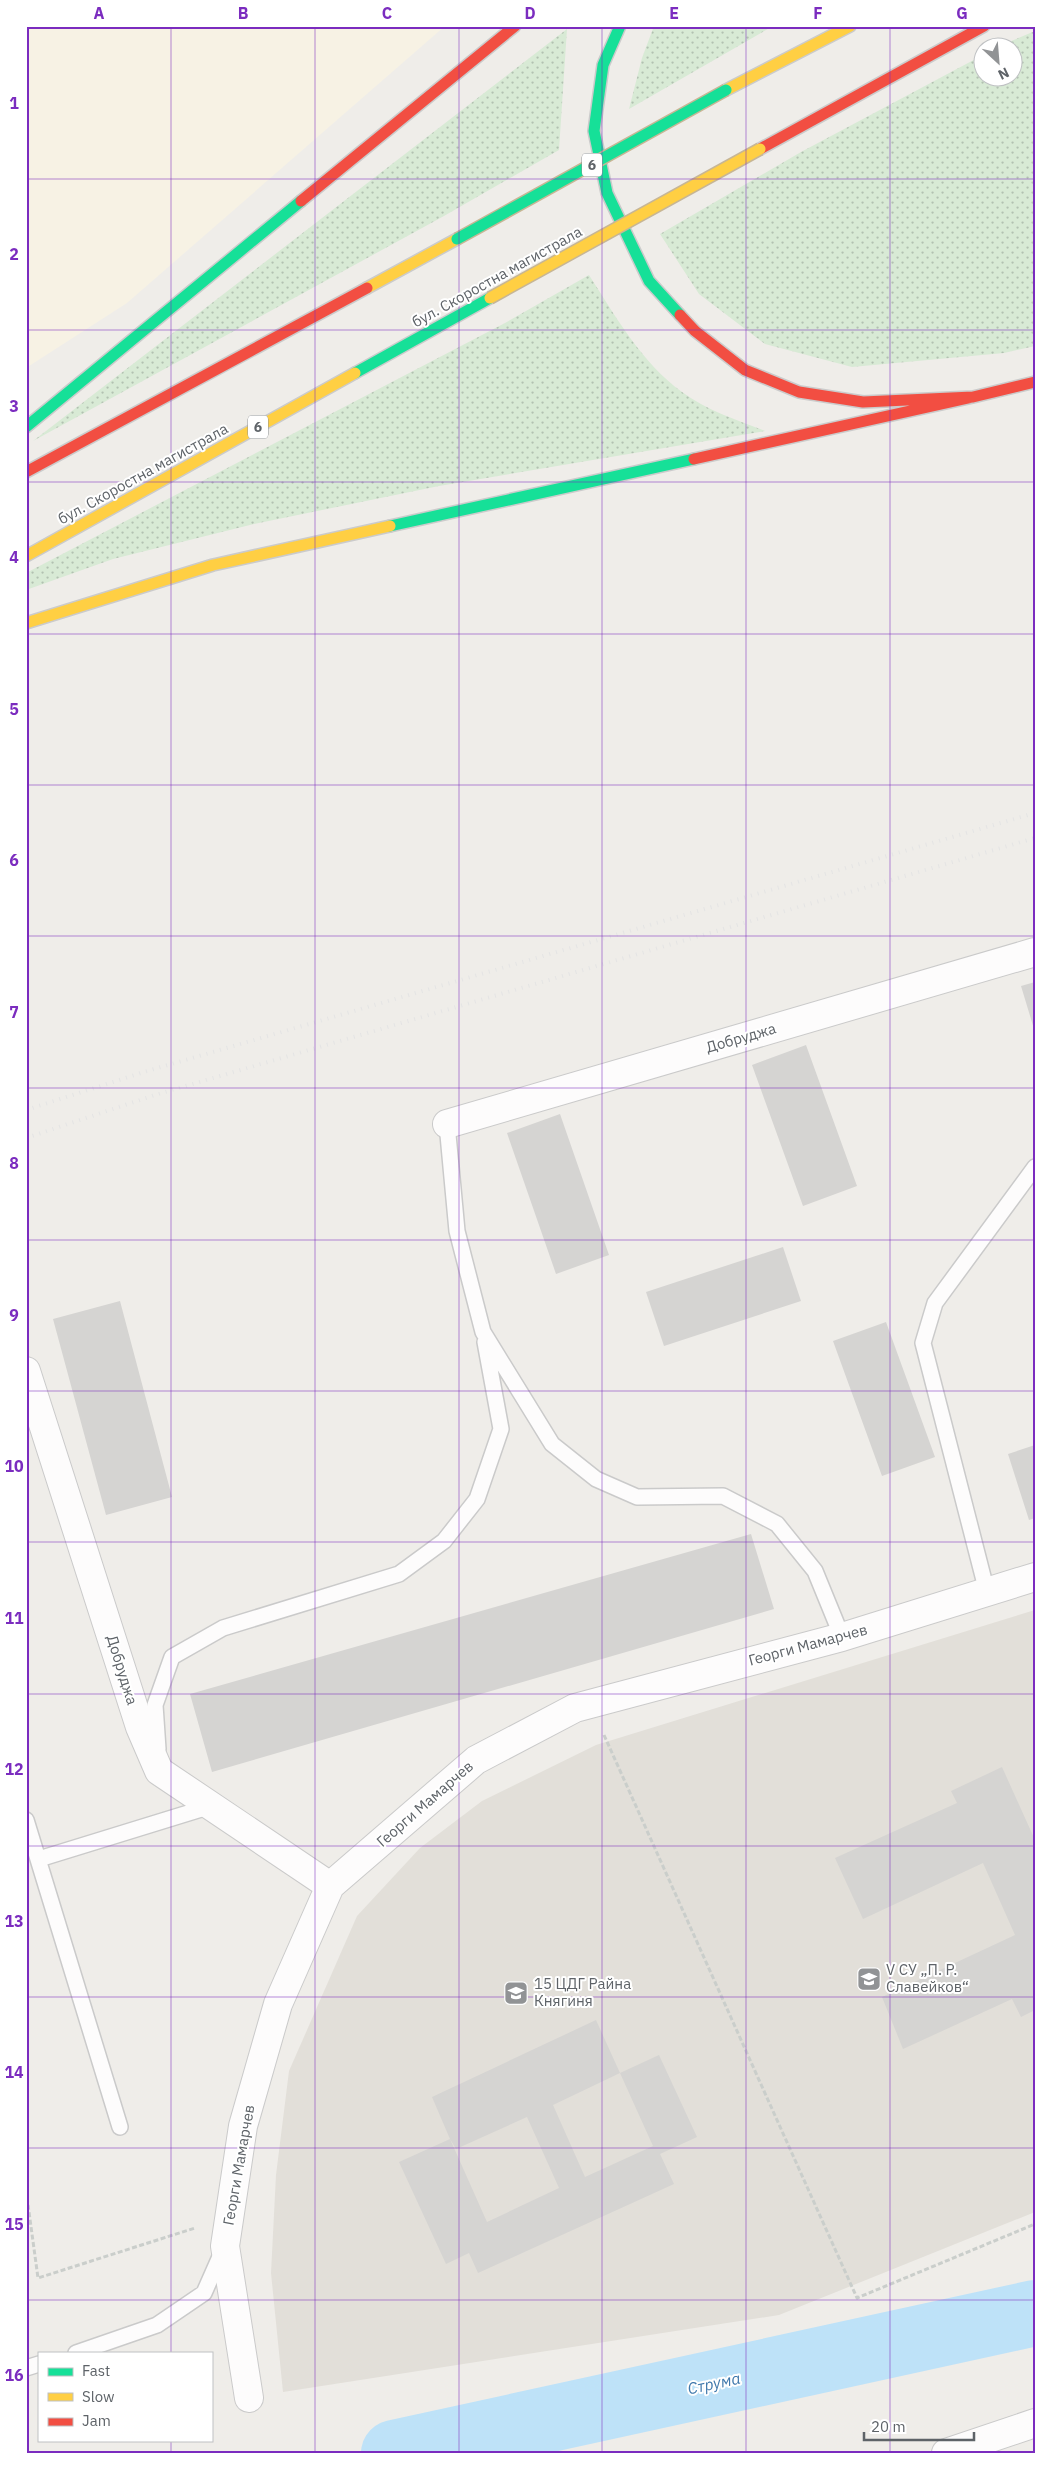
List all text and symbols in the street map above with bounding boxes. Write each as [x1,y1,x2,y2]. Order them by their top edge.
text: A [94,3,105,23]
text: B [238,3,249,23]
text: C [382,3,392,23]
text: D [524,3,536,23]
text: E [669,3,679,23]
text: F [813,3,823,23]
text: G [956,3,968,23]
north arrow [974,38,1024,88]
text: N [995,63,1012,84]
text: 1 [9,93,19,113]
road number: 6 [582,154,602,176]
street label: бул. Скоростна магистрала [408,222,585,331]
text: 2 [9,244,19,264]
text: 3 [9,396,19,416]
road number: 6 [248,416,268,438]
street label: бул. Скоростна магистрала [54,419,231,528]
text: 4 [9,547,19,567]
text: 5 [9,699,19,719]
text: 6 [9,850,19,870]
text: 7 [9,1002,19,1022]
street label: Добруджа [704,1018,778,1057]
text: 8 [9,1153,19,1173]
text: 9 [9,1305,19,1325]
text: 10 [4,1456,24,1476]
text: 11 [4,1608,24,1628]
street label: Георги Мамарчев [746,1620,869,1670]
street label: Добруджа [103,1633,142,1707]
street label: Георги Мамарчев [372,1756,477,1851]
text: 12 [4,1759,24,1779]
text: 13 [4,1911,24,1931]
place label: V СУ „П. Р. Славейков“ [886,1960,969,1996]
school or university icon: V СУ „П. Р. Славейков“ [856,1966,882,1992]
place label: 15 ЦДГ Райна Княгиня [534,1974,631,2010]
school or university icon: 15 ЦДГ Райна Княгиня [503,1980,529,2006]
text: 14 [4,2062,24,2082]
street label: Георги Мамарчев [219,2103,258,2227]
text: 15 [4,2214,24,2234]
legend [38,2352,212,2442]
text: Fast [82,2361,110,2380]
text: 16 [4,2365,24,2385]
water label: Струма [686,2368,742,2398]
text: Slow [82,2387,115,2406]
scale bar [864,2409,974,2441]
text: Jam [82,2411,111,2430]
text: 20 m [871,2417,906,2436]

